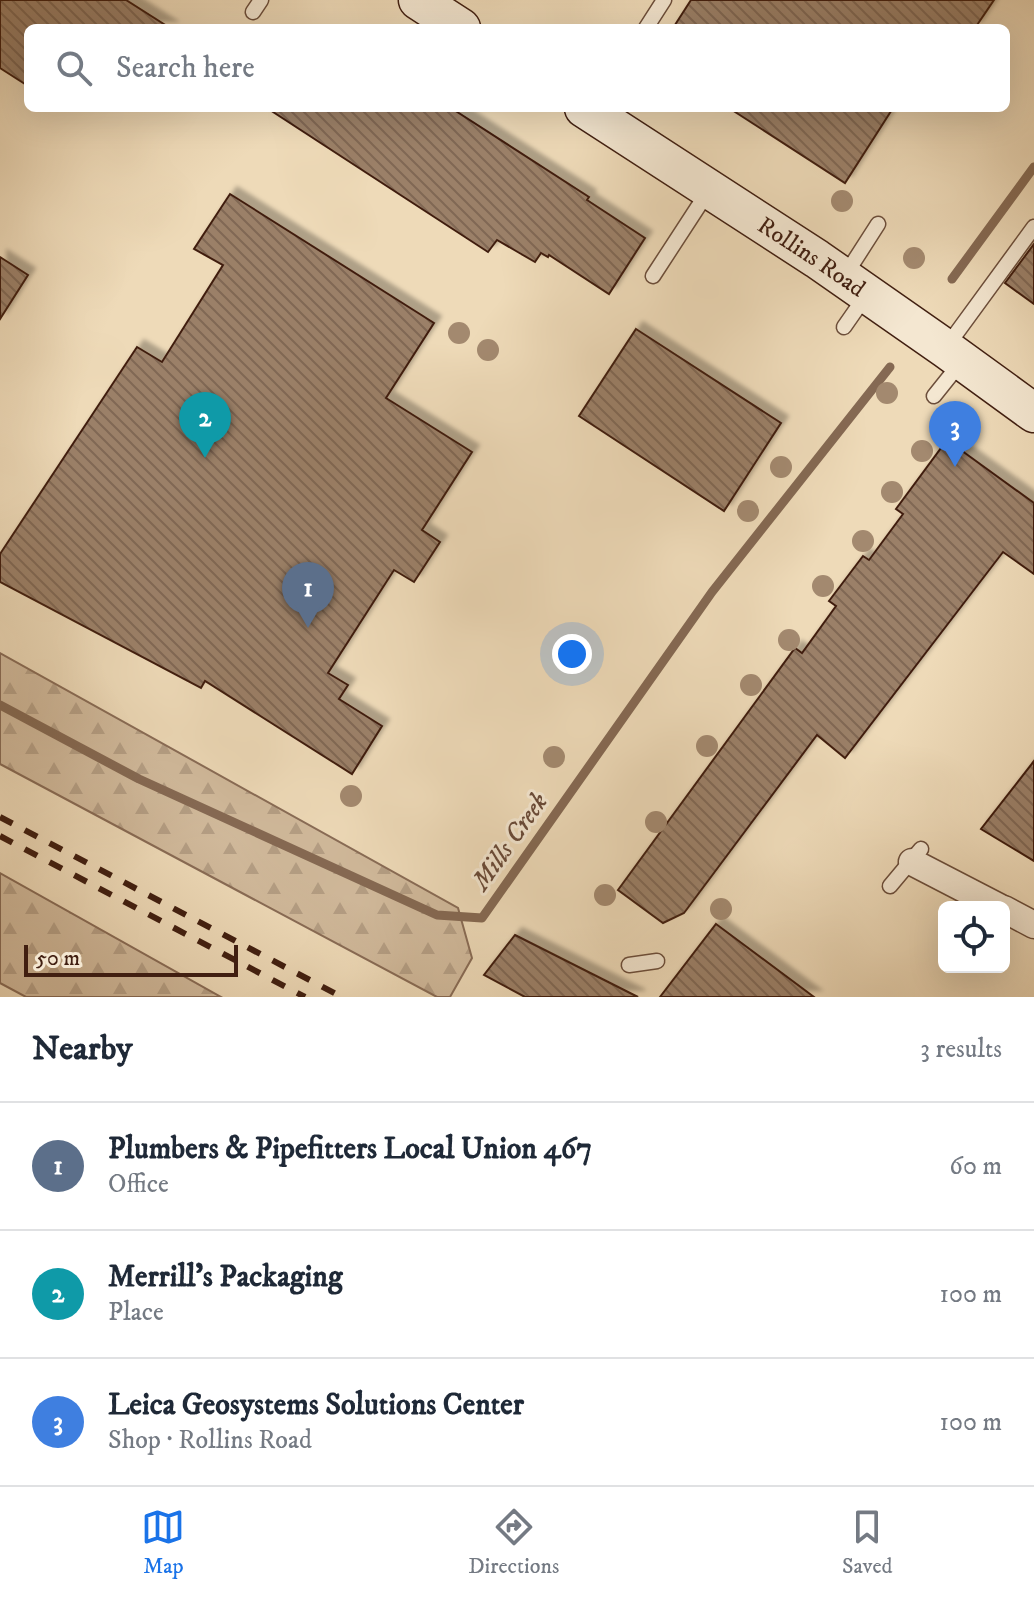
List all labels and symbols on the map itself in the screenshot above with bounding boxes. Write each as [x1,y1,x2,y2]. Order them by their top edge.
street label: Rollins Road [752,211,871,304]
pin: 2 [179,392,231,458]
pin: 3 [929,401,981,467]
pin: 1 [282,562,334,628]
your location [552,634,592,674]
water label: Mills Creek [464,787,556,898]
scale bar [24,941,238,977]

